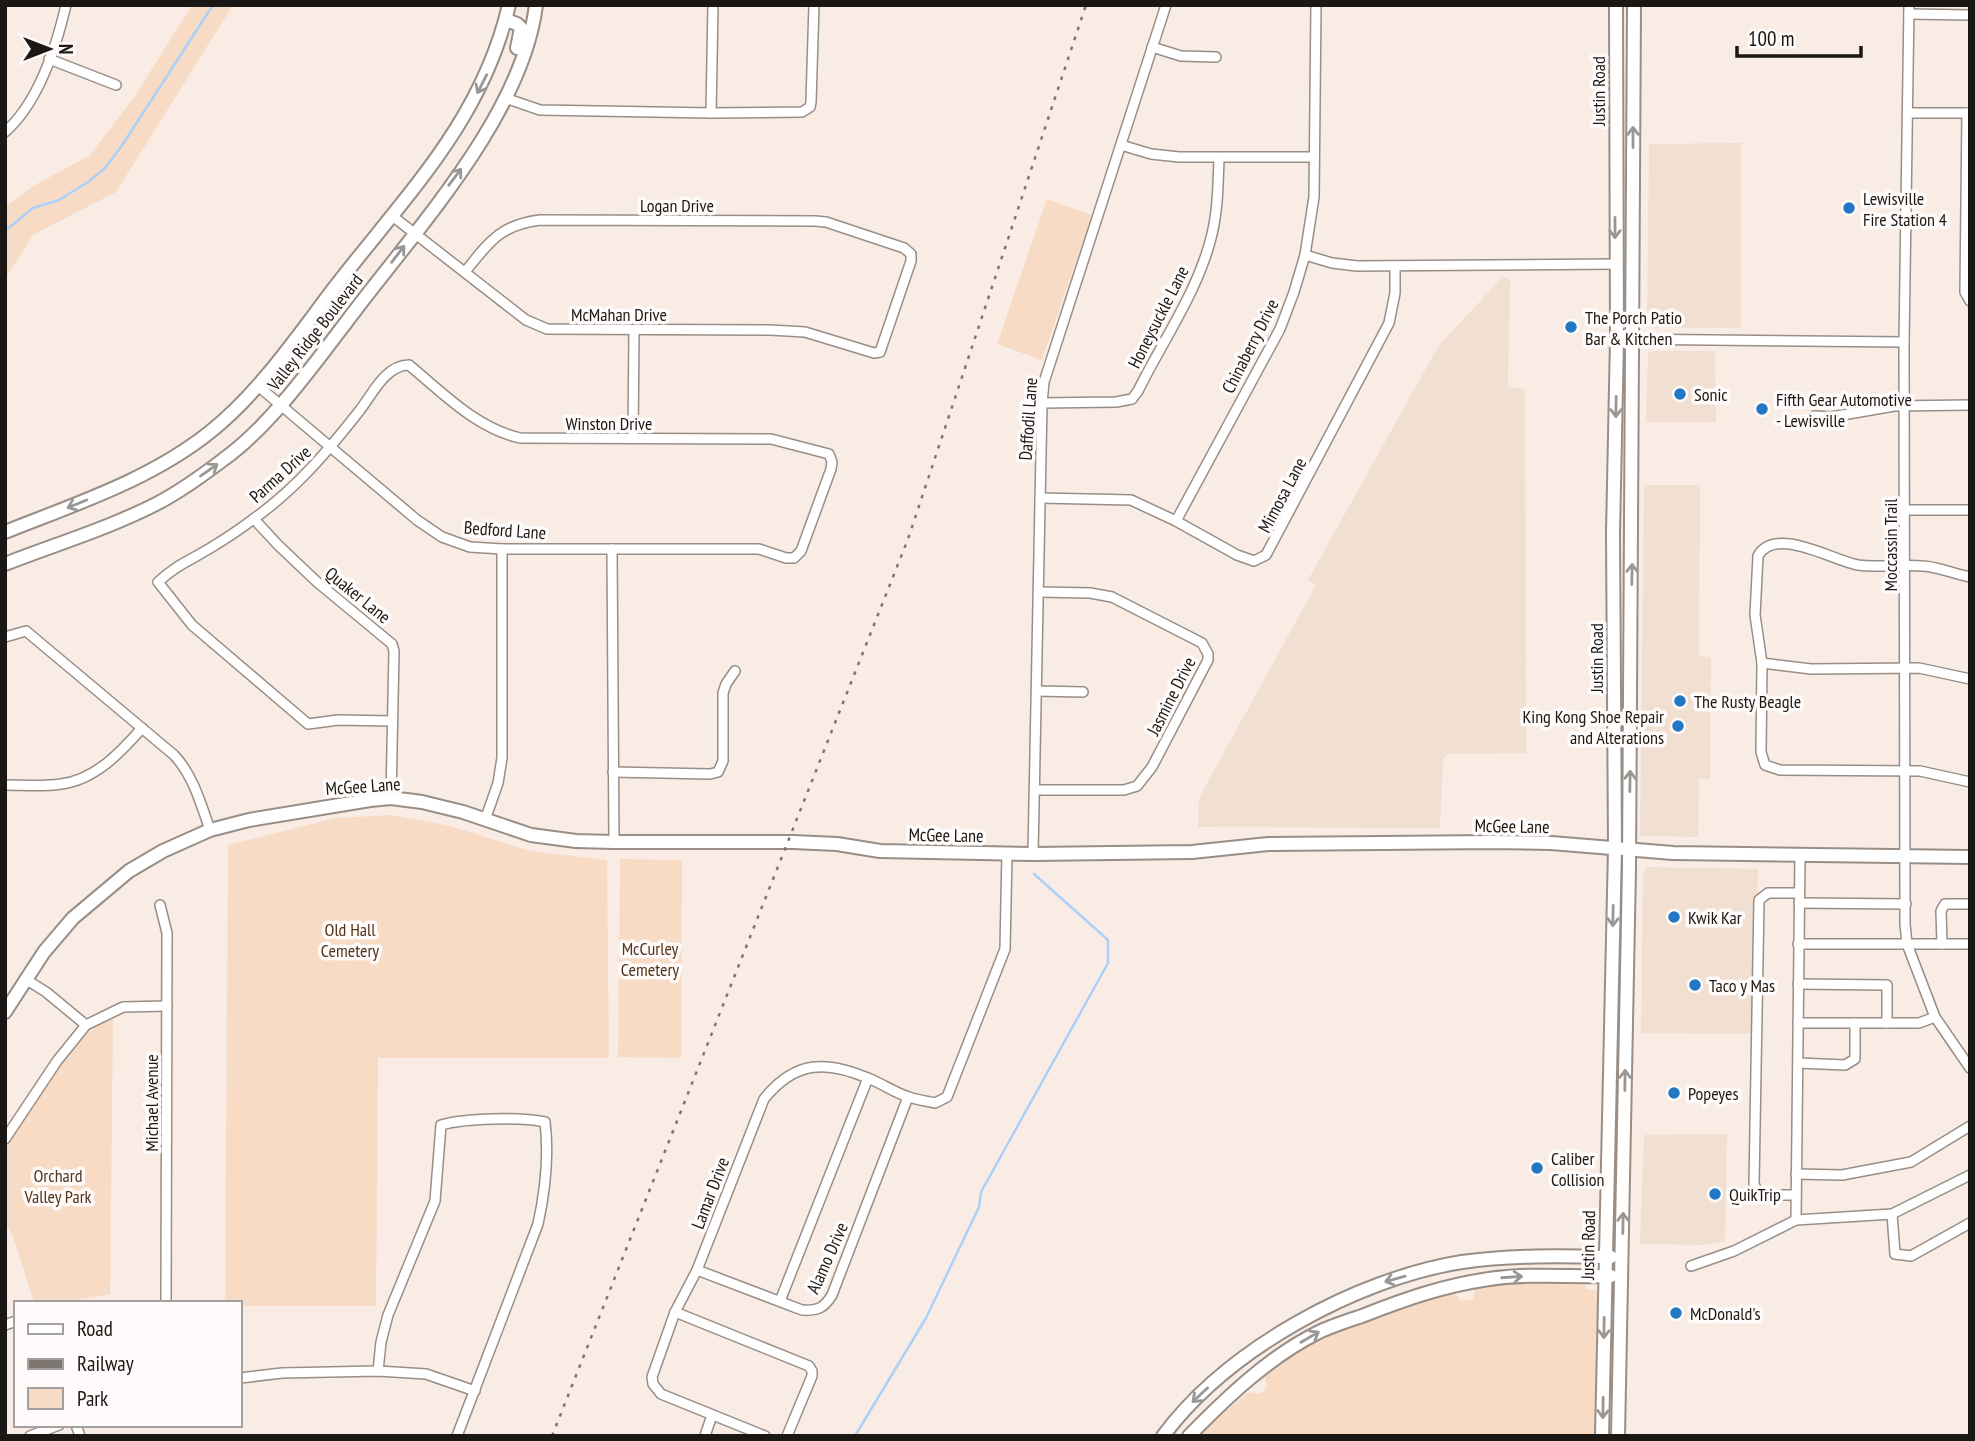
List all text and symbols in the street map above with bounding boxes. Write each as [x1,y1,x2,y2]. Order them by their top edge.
north arrow [14,14,84,84]
scale bar [1737,14,1861,58]
text: 100 m [1748,25,1794,52]
text: N [54,44,78,54]
street label: Justin Road [1587,56,1610,127]
one-way arrow [475,73,488,94]
one-way arrow [1626,126,1640,149]
one-way arrow [448,169,463,187]
place label: Lewisville Fire Station 4 [1863,187,1947,231]
street label: Logan Drive [640,194,714,217]
marker: Lewisville Fire Station 4 [1841,200,1857,216]
one-way arrow [1608,217,1622,240]
one-way arrow [391,245,406,264]
street label: Honeysuckle Lane [1122,262,1194,372]
street label: Valley Ridge Boulevard [262,269,368,396]
street label: Chinaberry Drive [1216,295,1284,397]
street label: McMahan Drive [571,303,667,326]
place label: The Porch Patio Bar & Kitchen [1585,306,1682,350]
marker: The Porch Patio Bar & Kitchen [1563,319,1579,335]
street label: Daffodil Lane [1014,377,1042,461]
place label: Sonic [1694,383,1728,406]
marker: Sonic [1672,386,1688,402]
place label: Fifth Gear Automotive - Lewisville [1776,388,1912,432]
one-way arrow [1609,395,1622,418]
marker: Fifth Gear Automotive - Lewisville [1754,401,1770,417]
street label: Winston Drive [566,412,653,435]
street label: Parma Drive [244,440,316,508]
street label: Mimosa Lane [1253,454,1311,536]
one-way arrow [199,463,218,477]
one-way arrow [66,498,88,511]
street label: Moccassin Trail [1879,498,1902,592]
street label: Bedford Lane [463,516,547,544]
street label: Quaker Lane [321,562,395,628]
one-way arrow [1625,563,1639,586]
street label: Justin Road [1585,623,1608,694]
street label: Jasmine Drive [1141,653,1201,740]
place label: The Rusty Beagle [1694,690,1801,713]
marker: The Rusty Beagle [1672,693,1688,709]
place label: King Kong Shoe Repair and Alterations [1522,705,1664,749]
marker: King Kong Shoe Repair and Alterations [1670,718,1686,734]
one-way arrow [1623,770,1637,793]
street label: McGee Lane [325,772,401,800]
street label: McGee Lane [1474,814,1550,838]
street label: McGee Lane [908,823,984,847]
one-way arrow [1607,904,1620,927]
place label: Kwik Kar [1688,906,1742,929]
marker: Kwik Kar [1666,909,1682,925]
park label: Old Hall Cemetery [321,918,379,962]
park label: McCurley Cemetery [621,937,679,981]
place label: Taco y Mas [1709,974,1775,997]
marker: Taco y Mas [1687,977,1703,993]
street label: Michael Avenue [140,1054,163,1152]
one-way arrow [1619,1069,1632,1092]
place label: Popeyes [1688,1082,1739,1105]
marker: Popeyes [1666,1085,1682,1101]
place label: Caliber Collision [1551,1147,1604,1191]
street label: Lamar Drive [686,1154,734,1232]
marker: Caliber Collision [1529,1160,1545,1176]
park label: Orchard Valley Park [23,1164,92,1208]
place label: QuikTrip [1729,1183,1781,1206]
marker: QuikTrip [1707,1186,1723,1202]
street label: Justin Road [1576,1210,1600,1281]
one-way arrow [1616,1212,1630,1235]
street label: Alamo Drive [801,1219,853,1297]
one-way arrow [1500,1270,1523,1283]
one-way arrow [1384,1273,1406,1286]
legend [14,1301,242,1427]
place label: McDonald's [1690,1302,1761,1325]
marker: McDonald's [1668,1305,1684,1321]
text: Road [77,1315,113,1342]
one-way arrow [1597,1317,1611,1340]
one-way arrow [1300,1330,1320,1344]
text: Railway [77,1350,134,1377]
text: Park [77,1385,108,1412]
one-way arrow [1192,1386,1209,1403]
one-way arrow [1596,1396,1609,1419]

